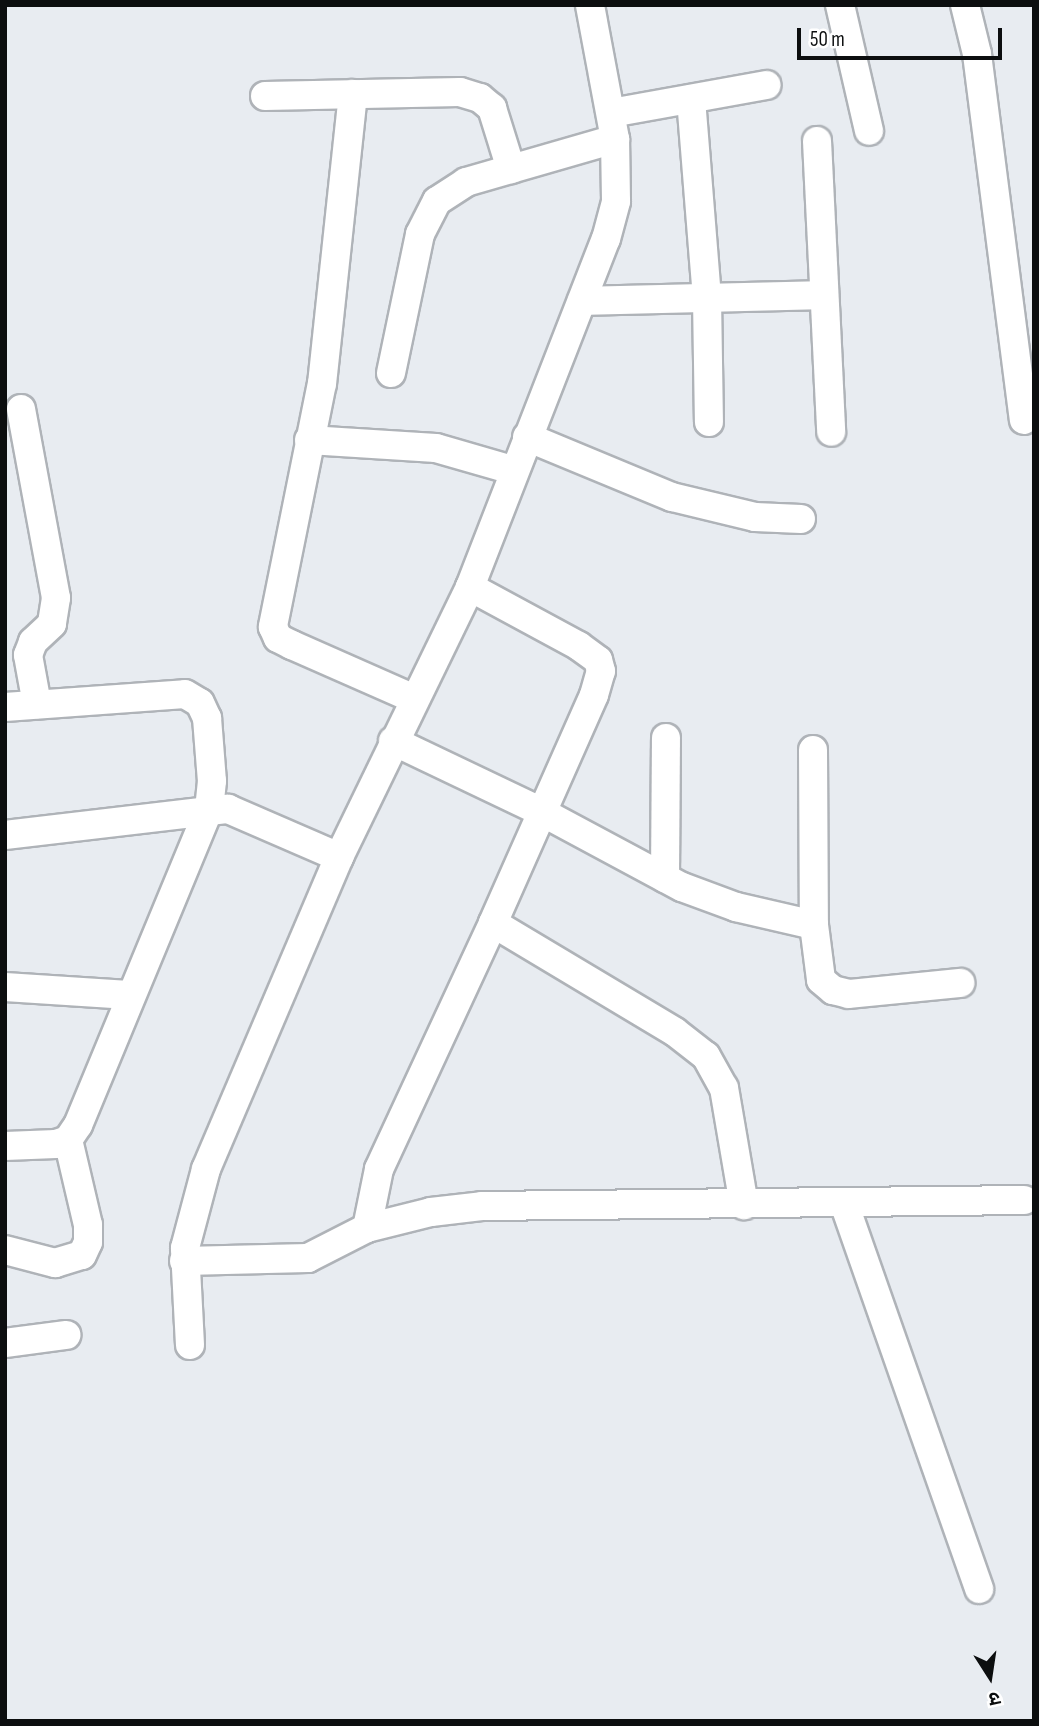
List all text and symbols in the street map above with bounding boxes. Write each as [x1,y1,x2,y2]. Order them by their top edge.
scale bar [801,14,1006,58]
text: 50 m [810,27,845,52]
north arrow [955,1642,1025,1712]
text: उ [987,1686,1002,1710]

